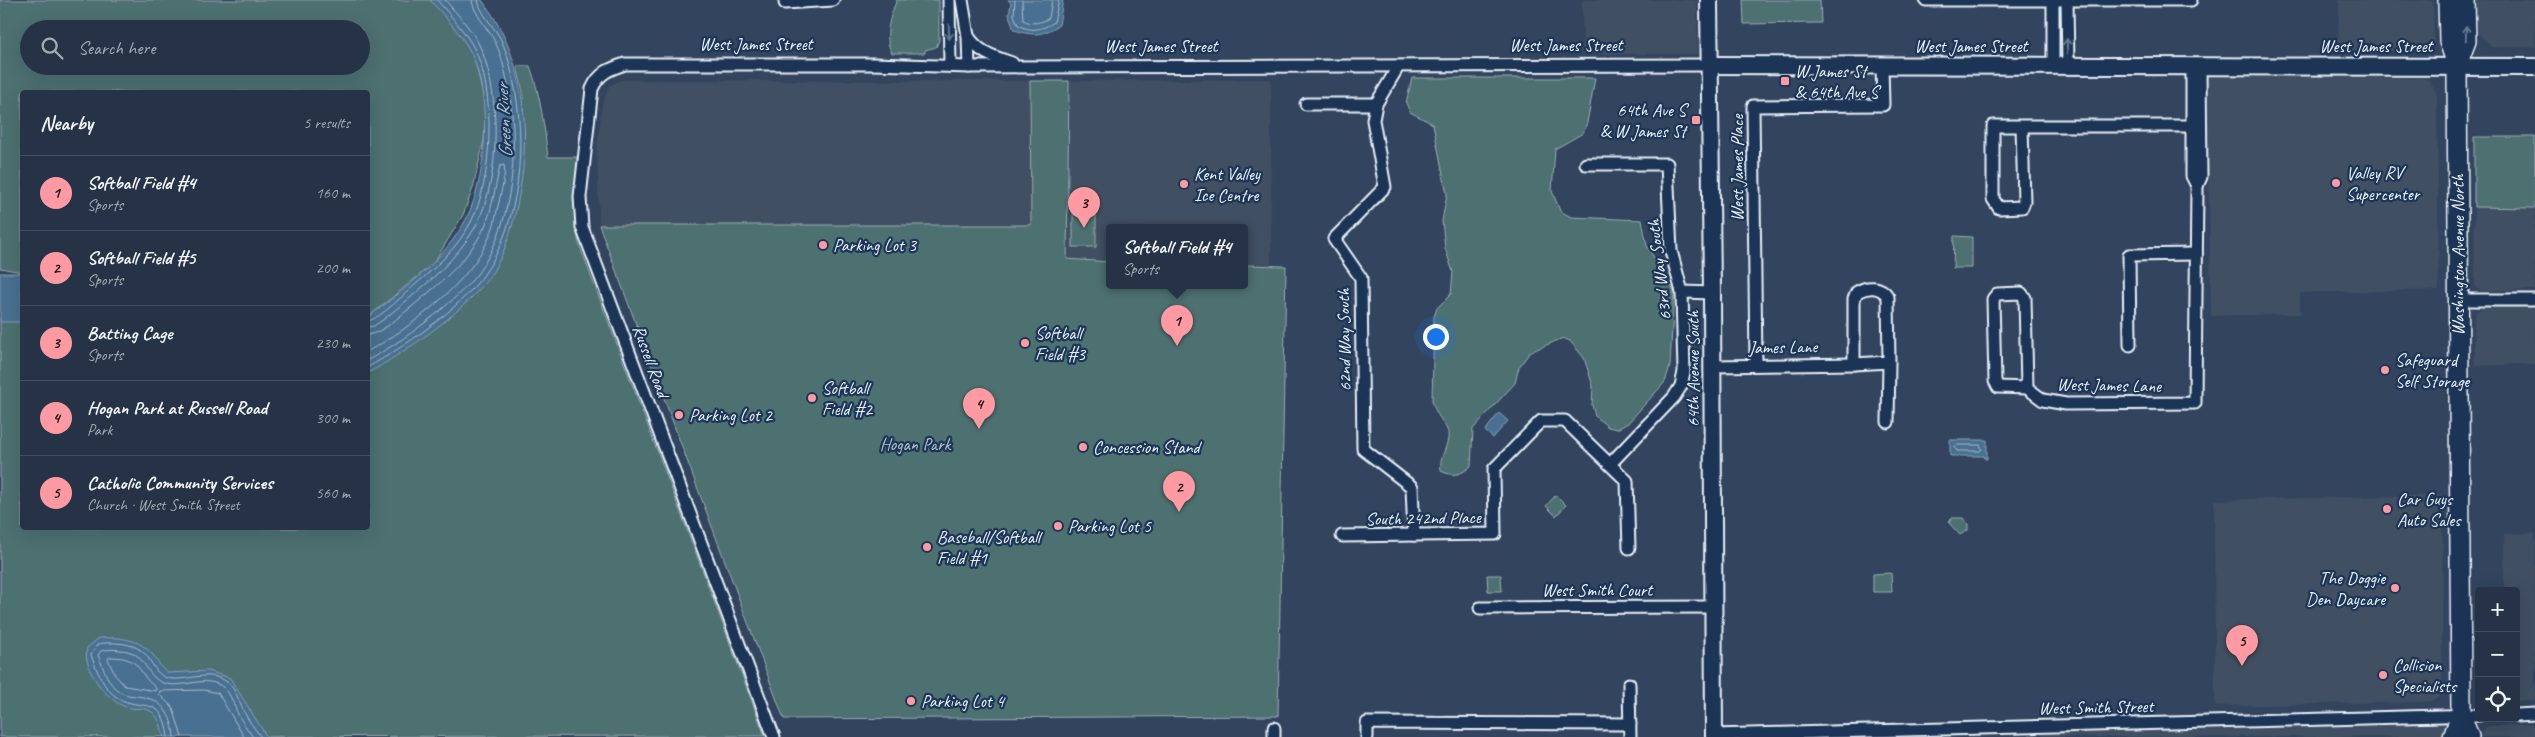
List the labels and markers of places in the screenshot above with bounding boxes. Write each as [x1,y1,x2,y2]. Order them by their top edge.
place label: W James St & 64th Ave S [1795,60,1881,103]
marker: W James St & 64th Ave S [1779,75,1791,87]
place label: 64th Ave S & W James St [1600,99,1689,142]
marker: 64th Ave S & W James St [1690,114,1702,126]
place label: Valley RV Supercenter [2346,162,2421,205]
place label: Kent Valley Ice Centre [1194,163,1262,206]
marker: Valley RV Supercenter [2330,177,2342,189]
marker: Kent Valley Ice Centre [1178,178,1190,190]
pin: 3 [1068,187,1100,228]
place label: Parking Lot 3 [833,234,918,256]
marker: Parking Lot 3 [817,239,829,251]
pin: 1 [1161,305,1193,346]
place label: Softball Field #3 [1035,322,1087,365]
marker: Softball Field #3 [1019,337,1031,349]
place label: Safeguard Self Storage [2395,349,2470,392]
marker: Safeguard Self Storage [2379,364,2391,376]
place label: Softball Field #2 [822,377,874,420]
pin: 4 [963,388,995,429]
marker: Softball Field #2 [806,392,818,404]
place label: Parking Lot 2 [689,404,774,426]
marker: Parking Lot 2 [673,409,685,421]
place label: Concession Stand [1093,436,1203,458]
marker: Concession Stand [1077,441,1089,453]
pin: 2 [1163,471,1195,512]
place label: Car Guys Auto Sales [2397,488,2462,531]
marker: Car Guys Auto Sales [2381,503,2393,515]
place label: Parking Lot 5 [1068,515,1152,537]
marker: Parking Lot 5 [1052,520,1064,532]
place label: Baseball/Softball Field #1 [937,526,1043,569]
marker: Baseball/Softball Field #1 [921,541,933,553]
place label: The Doggie Den Daycare [2306,567,2386,610]
marker: The Doggie Den Daycare [2389,582,2401,594]
pin: 5 [2226,625,2258,666]
place label: Collision Specialists [2393,654,2458,697]
marker: Collision Specialists [2377,669,2389,681]
place label: Parking Lot 4 [921,690,1006,712]
marker: Parking Lot 4 [905,695,917,707]

